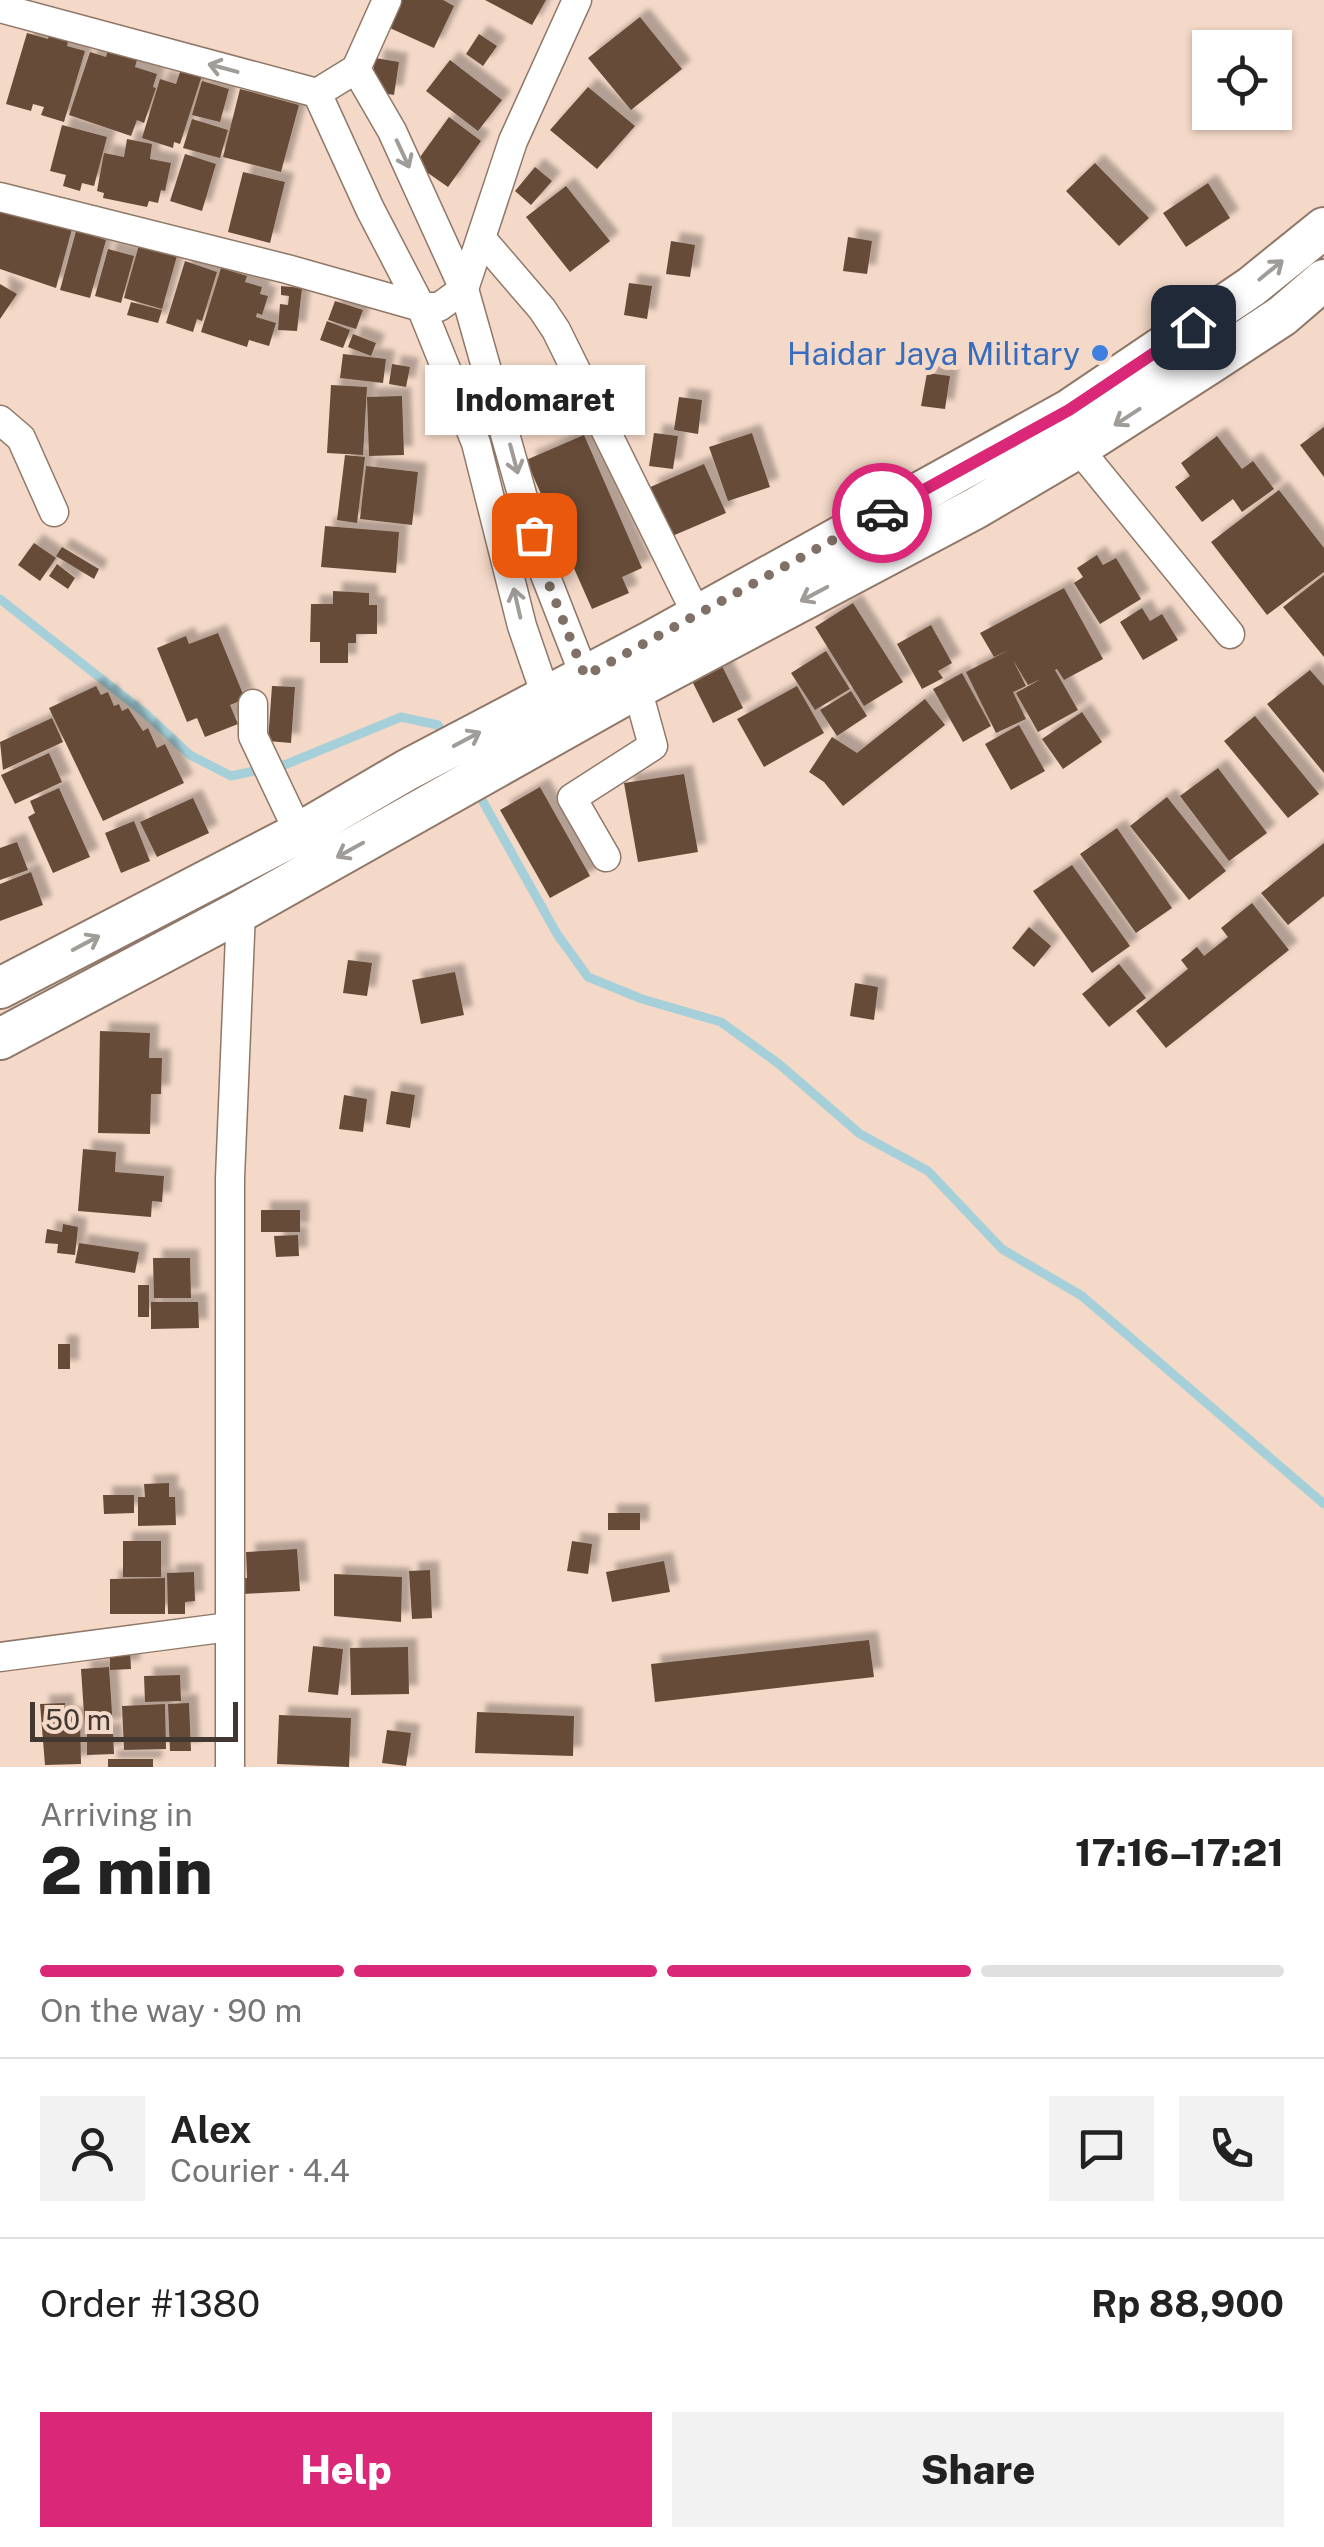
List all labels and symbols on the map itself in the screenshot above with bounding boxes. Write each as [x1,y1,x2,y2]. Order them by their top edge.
one-way arrow [208,57,239,76]
one-way arrow [394,138,413,168]
one-way arrow [1258,260,1284,282]
pin [1151,285,1236,370]
place label: Haidar Jaya Military [787,335,1080,372]
marker: Haidar Jaya Military [1089,342,1111,364]
callout: Indomaret [424,365,644,435]
one-way arrow [1113,406,1142,427]
one-way arrow [505,443,524,474]
courier [832,463,932,563]
pin [492,493,577,578]
one-way arrow [800,585,829,604]
one-way arrow [507,588,525,620]
one-way arrow [451,728,481,748]
one-way arrow [336,841,365,861]
one-way arrow [71,932,101,952]
scale bar [30,1697,238,1742]

